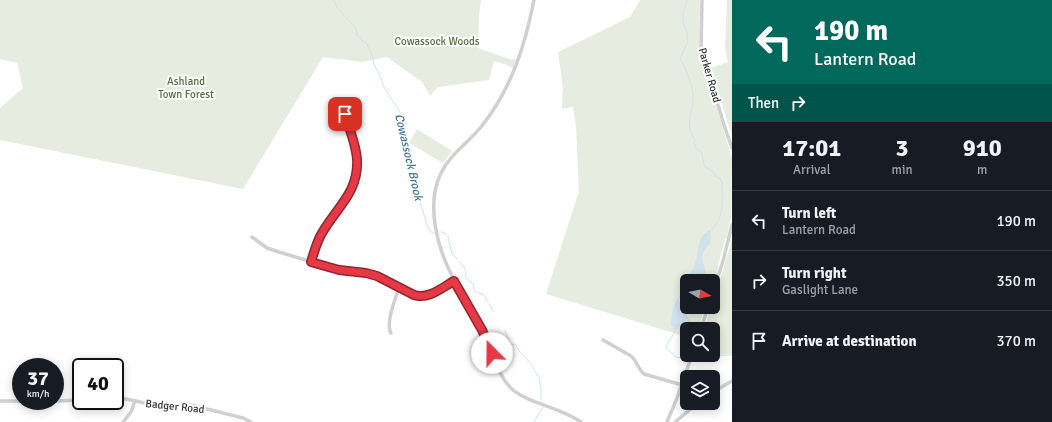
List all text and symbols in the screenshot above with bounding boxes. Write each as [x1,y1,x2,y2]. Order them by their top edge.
text: 190 m [814,14,888,48]
icon: left [748,16,800,68]
park label: Cowassock Woods [394,35,480,48]
street label: Parker Road [695,46,724,104]
text: Lantern Road [814,48,916,70]
park label: Ashland Town Forest [158,75,214,101]
icon: right [787,92,809,114]
text: Then [748,94,779,112]
pin [328,97,362,131]
icon: arrive [334,103,356,125]
water label: Cowassock Brook [391,112,426,203]
text: 17:01 [782,133,841,163]
text: 3 [896,133,908,163]
text: 910 [963,133,1002,163]
text: Arrival [793,162,830,178]
text: min [892,162,913,178]
text: m [977,162,987,178]
text: Turn left [782,204,836,222]
icon: left [748,210,770,232]
text: 190 m [996,212,1036,230]
text: Lantern Road [782,222,856,238]
text: Turn right [782,264,847,282]
icon: right [748,270,770,292]
text: 350 m [996,272,1036,290]
north arrow [680,274,720,314]
map controls [680,274,720,410]
text: Gaslight Lane [782,282,858,298]
button: search [680,322,720,362]
icon: arrive [748,330,770,352]
position arrow [471,332,513,374]
text: Arrive at destination [782,332,917,350]
text: 370 m [996,332,1036,350]
speed limit sign: 40 [72,358,124,410]
text: 37 [27,366,49,391]
button: layers [680,370,720,410]
text: km/h [27,388,49,400]
street label: Badger Road [145,397,205,416]

